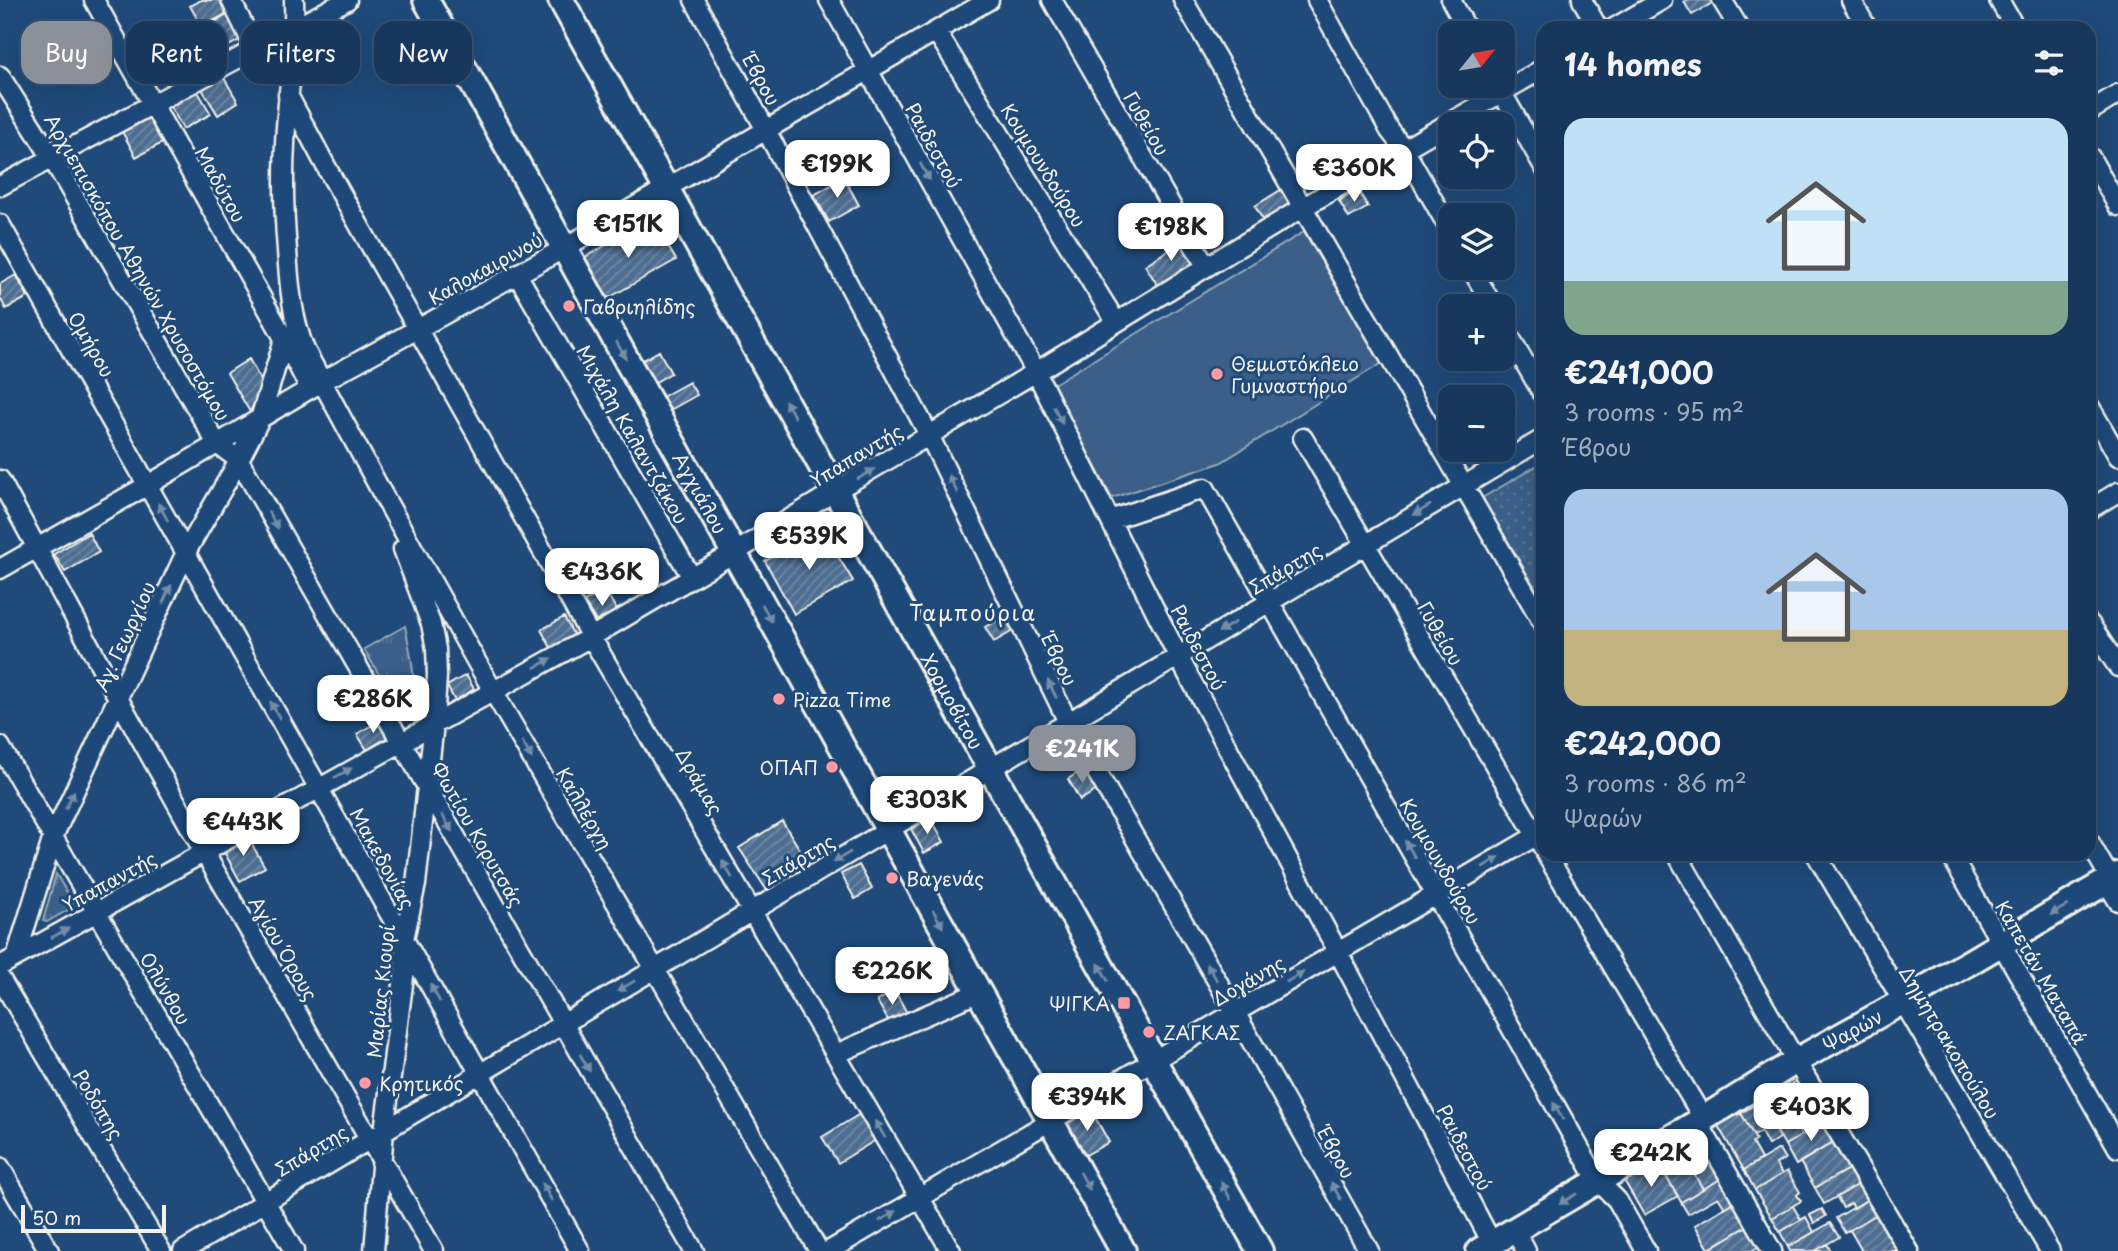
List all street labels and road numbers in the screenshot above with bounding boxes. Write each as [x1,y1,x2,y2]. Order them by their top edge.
street label: Έβρου [735,46,788,110]
street label: Γυθείου [1117,86,1177,160]
street label: Ραιδεστού [899,97,969,193]
street label: Κουμουνδούρου [995,98,1093,232]
street label: Αρχιεπισκόπου Αθηνών Χρυσοστόμου [38,108,238,426]
street label: Μαδύτου [189,141,253,227]
street label: Καλοκαιρινού [423,225,547,311]
street label: Ομήρου [62,306,122,382]
street label: Μιχάλη Καλαντζάκου [570,339,696,529]
street label: Υπαπαντής [804,416,908,494]
street label: Αγχιάλου [667,447,735,539]
street label: Σπάρτης [1244,535,1327,601]
street label: Αγ. Γεωργίου [86,576,162,696]
street label: Γυθείου [1411,596,1471,670]
street label: Ραιδεστού [1165,599,1233,695]
street label: Έβρου [1034,626,1085,690]
street label: Χορμοβίτου [915,648,991,754]
street label: Δράμας [670,742,731,820]
street label: Φωτίου Κορυτσάς [425,756,531,912]
street label: Καλλέργη [550,762,620,854]
street label: Κουμουνδούρου [1394,793,1488,929]
street label: Μακεδονίας [344,802,422,914]
street label: Σπάρτης [757,826,840,892]
street label: Υπαπαντής [57,844,161,918]
street label: Αγίου Όρους [243,891,325,1005]
street label: Καπετάν Ματαπά [1989,895,2095,1049]
street label: Μαρίας Κιουρί [359,923,401,1059]
street label: Ολύνθου [134,946,198,1030]
street label: Δογάνης [1206,948,1290,1012]
street label: Δημητρακοπούλου [1893,960,2007,1124]
street label: Ψαρών [1817,1002,1888,1058]
street label: Ροδόπης [67,1064,131,1145]
street label: Ραιδεστού [1431,1099,1499,1195]
street label: Σπάρτης [270,1117,353,1183]
street label: Έβρου [1310,1119,1363,1183]

